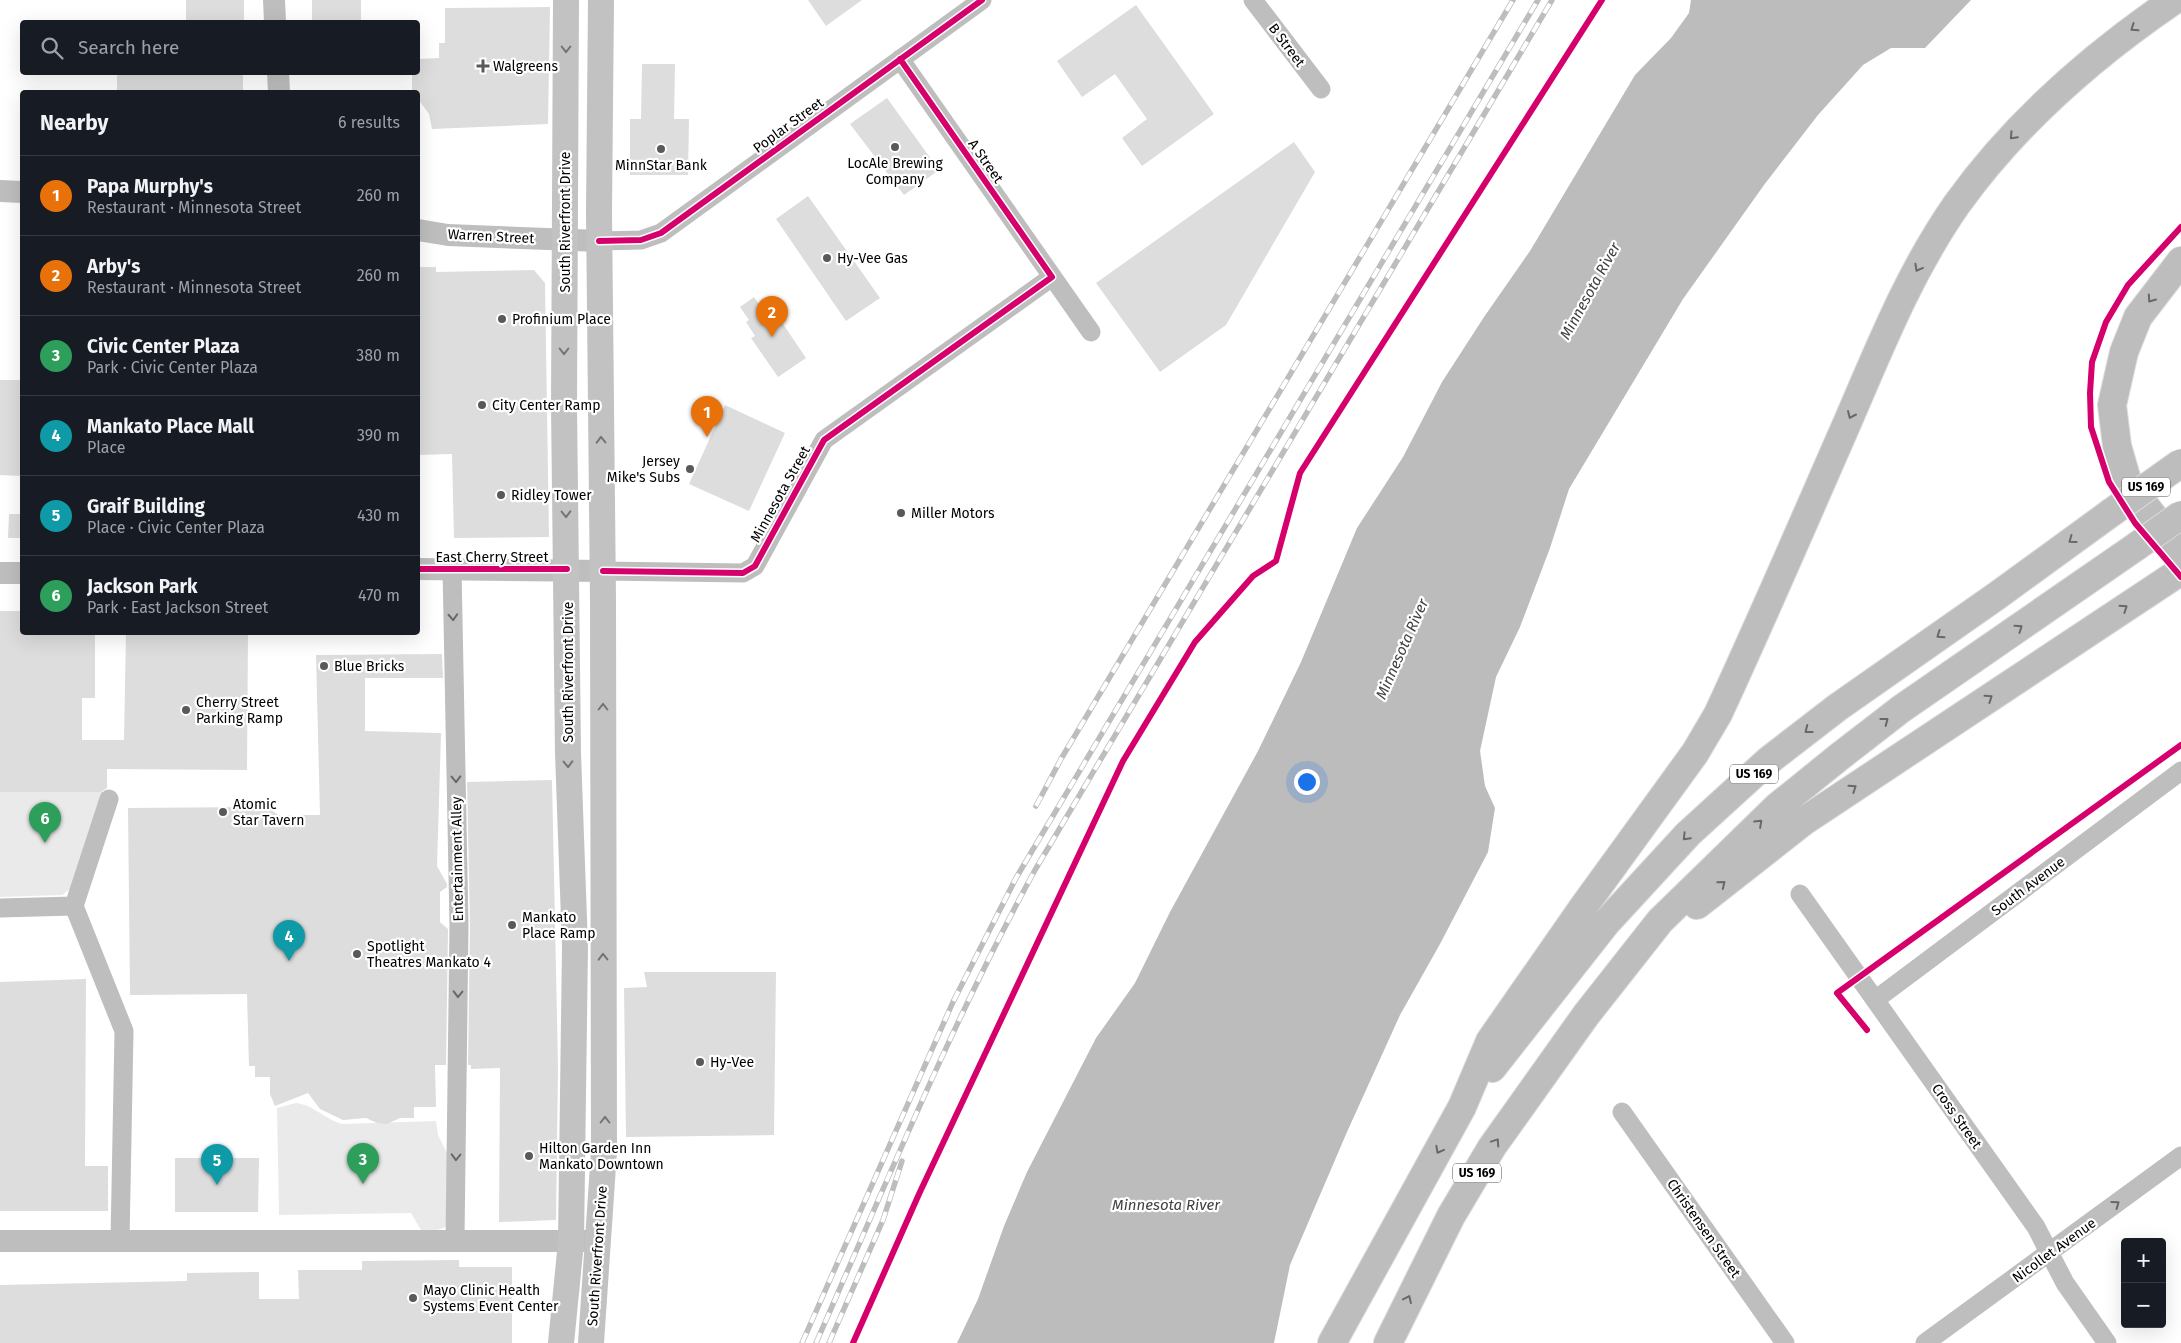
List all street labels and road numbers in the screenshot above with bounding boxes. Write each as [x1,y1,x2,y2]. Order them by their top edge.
street label: B Street [1265,20,1309,71]
street label: Poplar Street [750,94,828,157]
street label: A Street [964,136,1007,187]
street label: South Riverfront Drive [557,152,574,292]
street label: Warren Street [447,226,536,247]
street label: Minnesota Street [747,442,814,546]
road number: US 169 [2122,478,2170,497]
street label: East Cherry Street [435,549,549,566]
street label: South Riverfront Drive [560,602,577,742]
road number: US 169 [1730,764,1778,784]
street label: Entertainment Alley [448,796,467,922]
street label: South Avenue [1988,853,2068,919]
street label: Cross Street [1928,1081,1986,1153]
road number: US 169 [1453,1164,1501,1182]
street label: Christensen Street [1663,1176,1745,1282]
street label: South Riverfront Drive [584,1185,611,1327]
street label: Nicollet Avenue [2009,1214,2099,1286]

